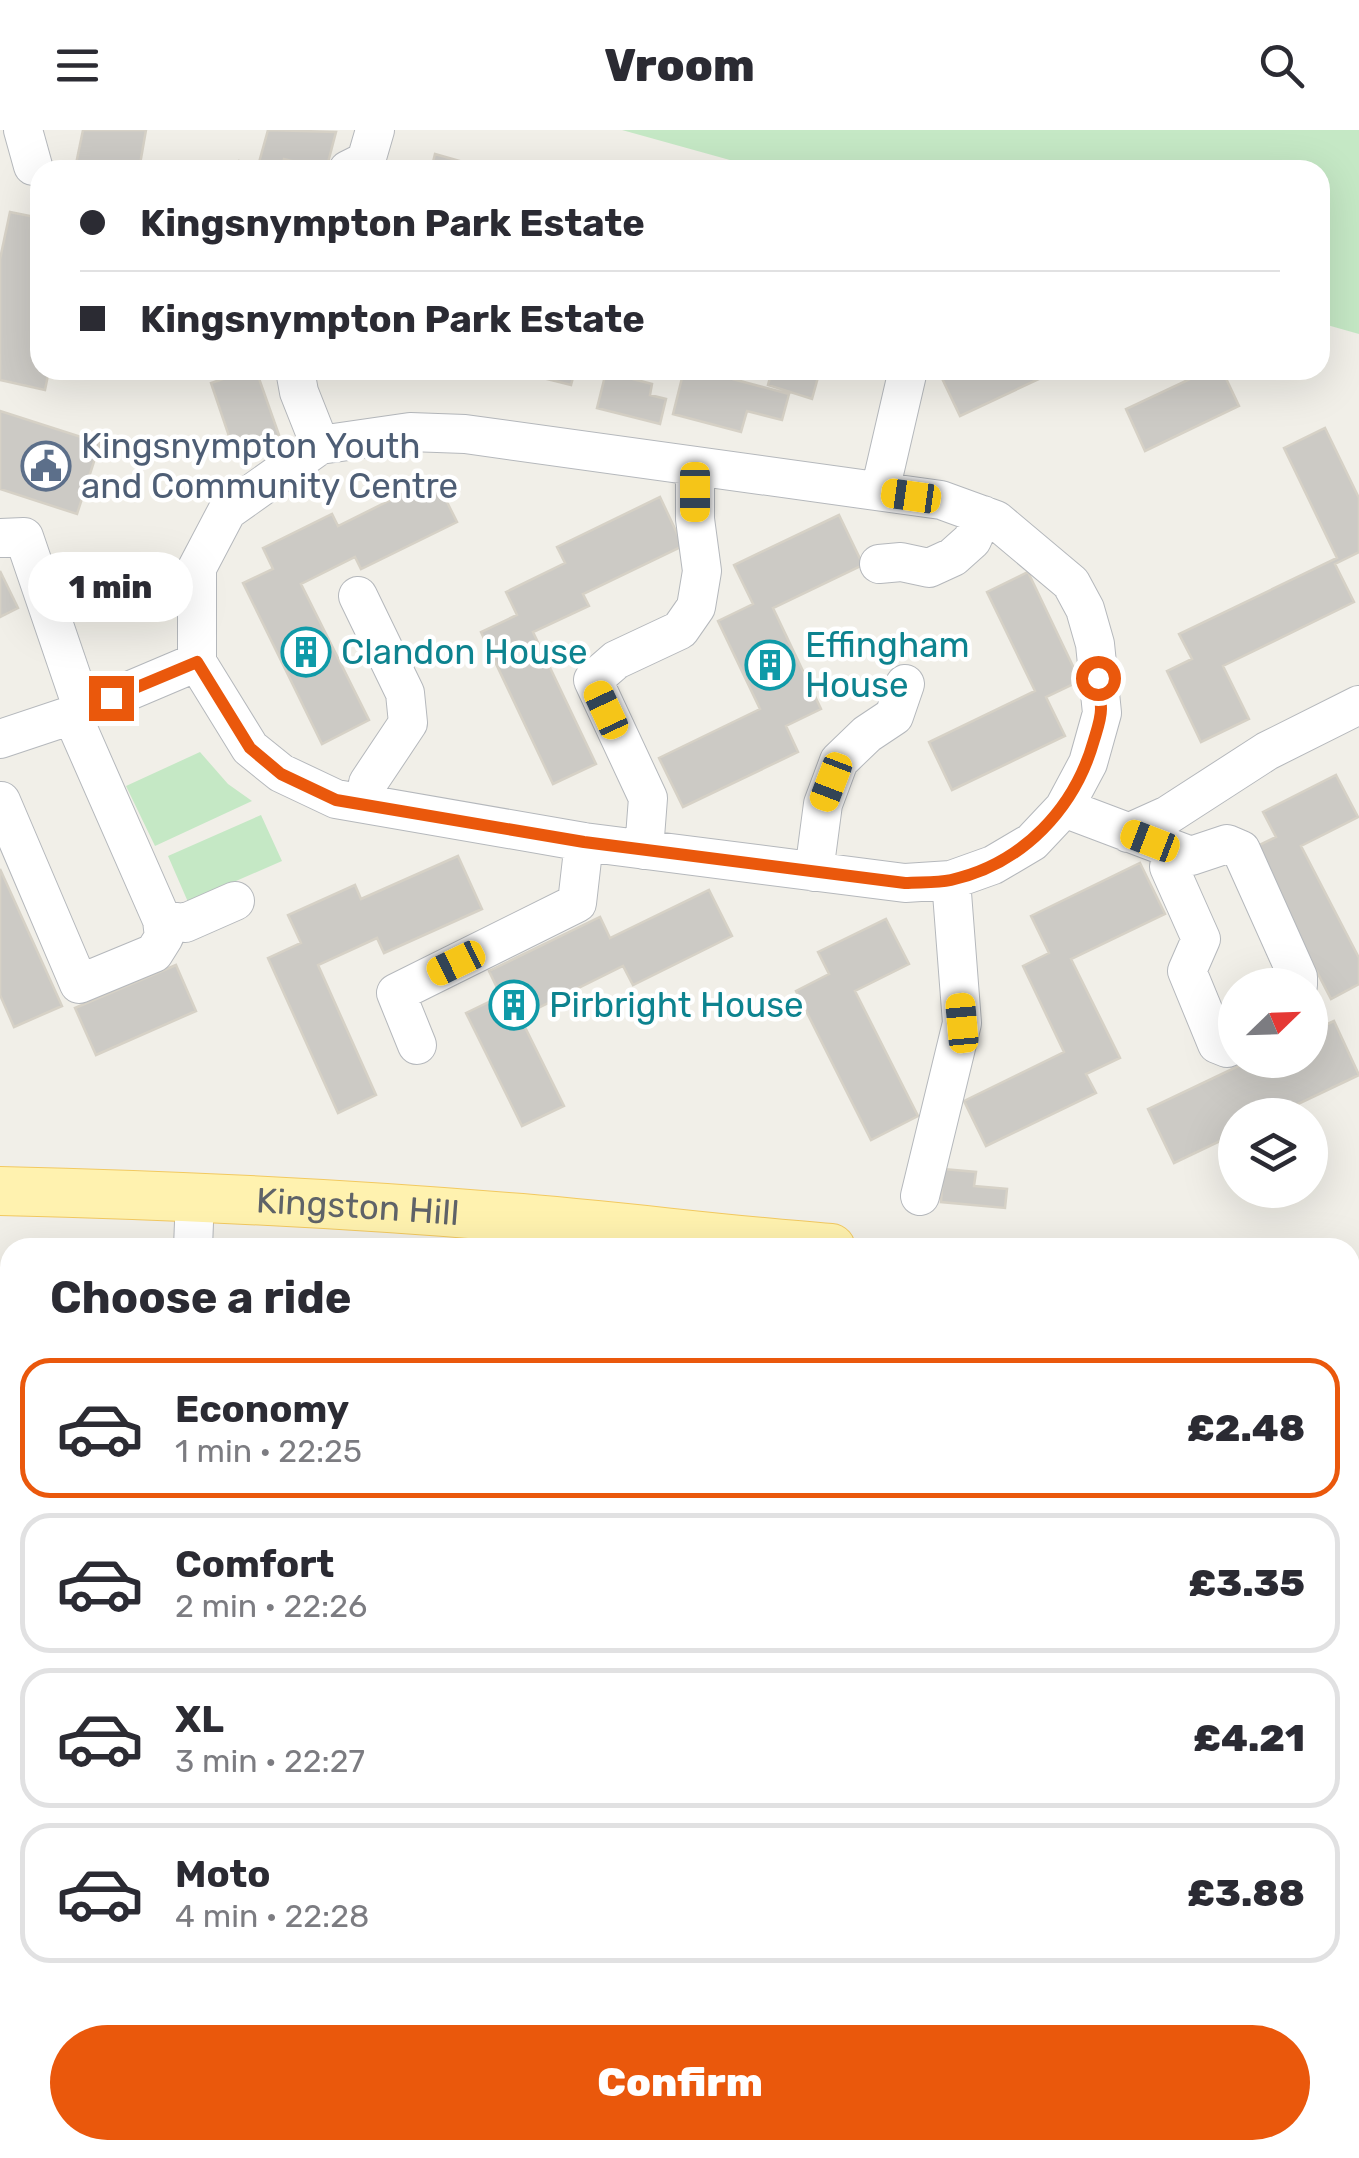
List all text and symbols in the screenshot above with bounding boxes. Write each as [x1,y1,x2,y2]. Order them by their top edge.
icon: menu [50,38,105,93]
icon: search [1254,38,1309,93]
text: Vroom [604,39,755,92]
text: Kingsnympton Park Estate [140,200,645,246]
text: Kingsnympton Park Estate [140,296,645,342]
place label: Kingsnympton Youth and Community Centre [81,425,458,507]
public building icon: Kingsnympton Youth and Community Centre [20,440,72,492]
car [680,462,710,522]
car [879,477,943,515]
callout: 1 min [28,553,194,623]
text: 1 min [69,568,152,606]
place label: Effingham House [805,624,970,706]
building icon: Clandon House [280,626,332,678]
place label: Clandon House [341,631,588,673]
building icon: Effingham House [744,639,796,691]
route start [1076,656,1121,701]
route end [89,676,134,721]
car [580,676,632,744]
car [806,749,856,815]
car [1117,816,1183,866]
car [422,936,490,990]
north arrow [1218,968,1328,1078]
map controls [1218,968,1328,1208]
building icon: Pirbright House [488,979,540,1031]
place label: Pirbright House [549,984,804,1026]
car [944,992,980,1054]
button: layers [1218,1098,1328,1208]
street label: Kingston Hill [255,1179,461,1234]
text: Choose a ride [50,1271,352,1324]
icon: car [55,1383,145,1473]
text: Economy [175,1386,349,1432]
text: £2.48 [1187,1405,1305,1451]
text: 1 min · 22:25 [175,1432,362,1470]
icon: car [55,1538,145,1628]
text: Comfort [175,1541,334,1587]
text: £3.35 [1188,1560,1305,1606]
text: 2 min · 22:26 [175,1587,367,1625]
icon: car [55,1693,145,1783]
text: XL [175,1696,224,1742]
text: £4.21 [1193,1715,1305,1761]
text: 3 min · 22:27 [175,1742,365,1780]
icon: car [55,1848,145,1938]
text: Moto [175,1851,271,1897]
text: £3.88 [1187,1870,1305,1916]
text: 4 min · 22:28 [175,1897,369,1935]
button: Confirm [50,2025,1310,2140]

